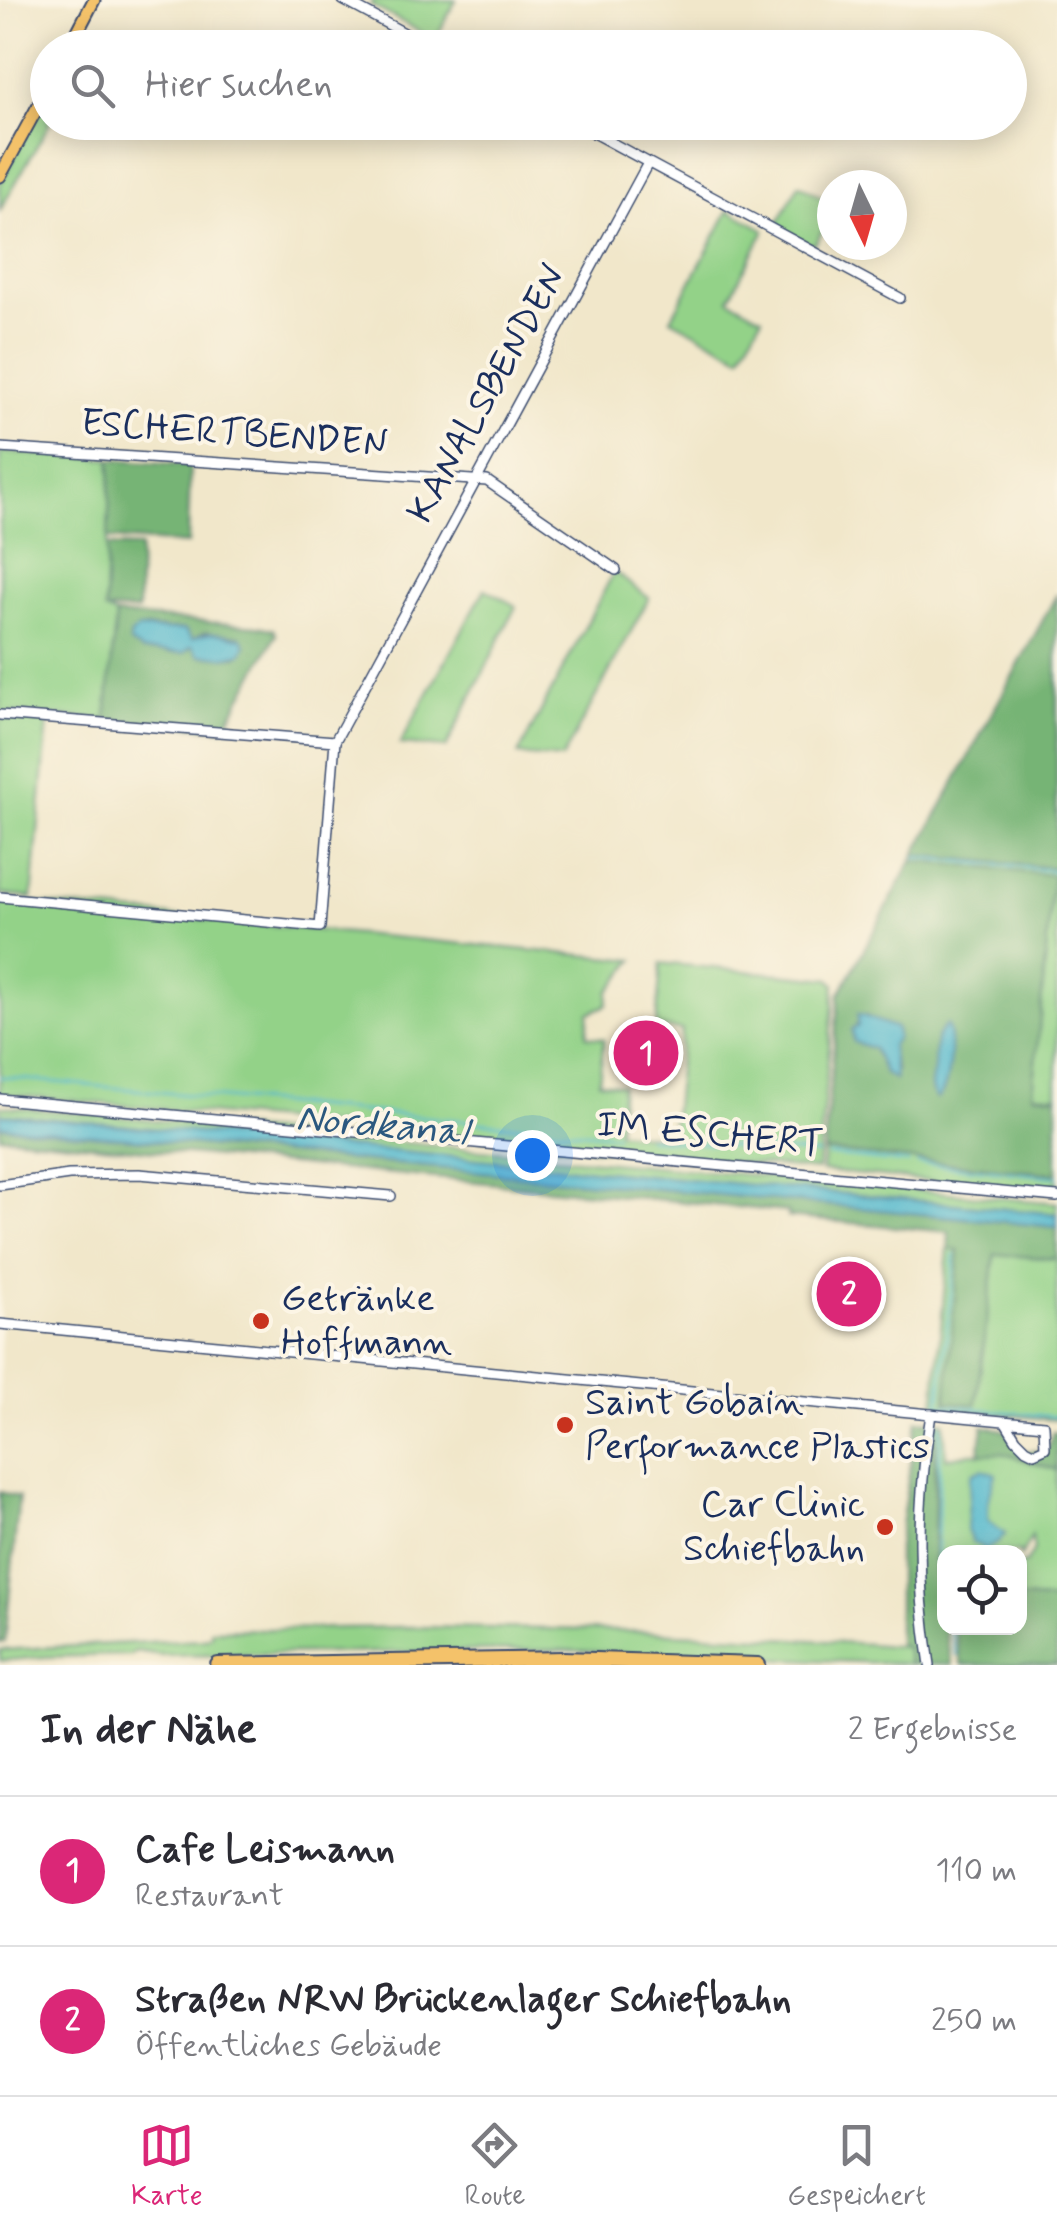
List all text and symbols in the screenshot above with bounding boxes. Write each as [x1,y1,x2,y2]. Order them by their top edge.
search box [30,30,1027,140]
icon: search [65,58,120,113]
text: Hier suchen [145,61,333,110]
north arrow [817,170,907,260]
street label: KANALSBENDEN [397,256,579,532]
street label: ESCHERTBENDEN [79,399,389,469]
pin: 1 [614,1016,678,1090]
water label: Nordkanal [294,1093,475,1160]
street label: IM ESCHERT [595,1101,825,1169]
your location [507,1130,558,1181]
pin: 2 [816,1256,882,1332]
place label: Getränke Hoffmann [281,1275,452,1368]
marker: Getränke Hoffmann [250,1310,272,1332]
place label: Saint Gobain Performance Plastics [585,1379,930,1475]
marker: Saint Gobain Performance Plastics [554,1414,576,1436]
place label: Car Clinic Schiefbahn [683,1481,865,1574]
marker: Car Clinic Schiefbahn [874,1516,896,1538]
map controls [937,1545,1027,1635]
button: locate [937,1545,1027,1635]
text: In der Nähe [40,1703,257,1758]
text: 2 Ergebnisse [848,1709,1017,1751]
text: Cafe Leismann [135,1826,395,1875]
text: 1 [65,1850,80,1892]
text: 110 m [936,1850,1017,1892]
text: Restaurant [135,1875,284,1917]
text: Straßen NRW Brückenlager Schiefbahn [135,1976,791,2025]
text: 2 [65,2000,80,2042]
text: 250 m [931,2000,1017,2042]
text: Öffentliches Gebäude [135,2025,442,2067]
tab: Karte [131,2118,203,2215]
tab: Route [464,2118,525,2215]
tab: Gespeichert [787,2118,926,2215]

